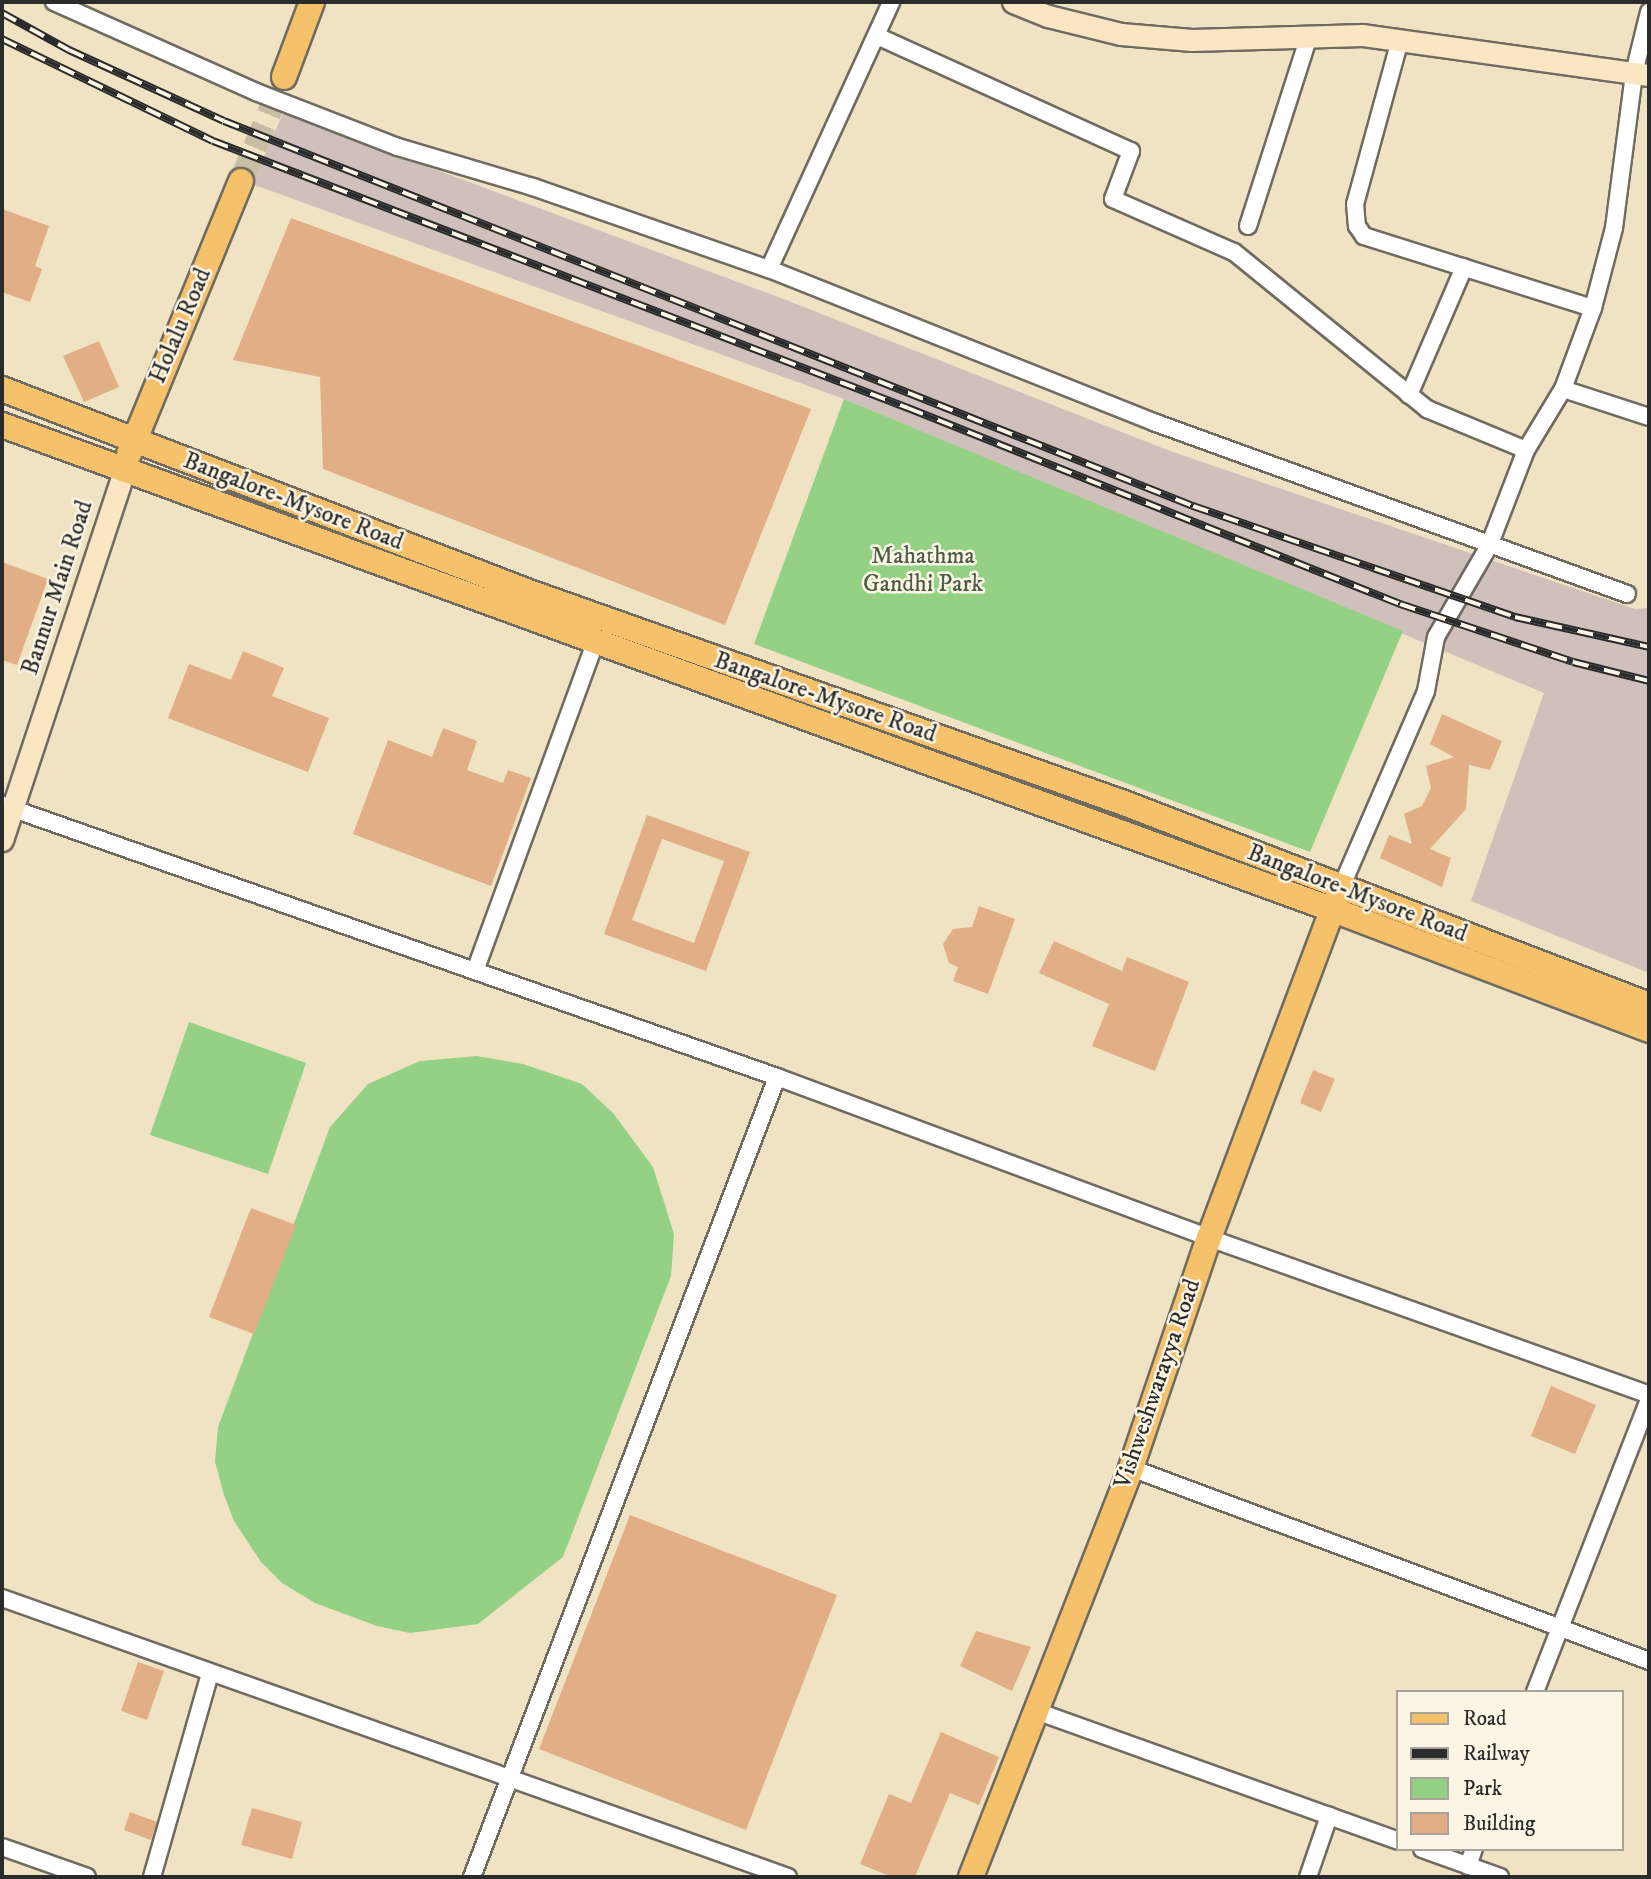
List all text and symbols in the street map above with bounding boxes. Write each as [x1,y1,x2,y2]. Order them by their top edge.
street label: Holalu Road [144,264,218,388]
street label: Bangalore-Mysore Road [179,447,407,557]
street label: Bannur Main Road [16,497,100,679]
park label: Mahathma Gandhi Park [863,543,983,599]
street label: Bangalore-Mysore Road [710,646,940,750]
street label: Bangalore-Mysore Road [1243,839,1471,949]
street label: Vishweshwarayya Road [1109,1275,1207,1493]
legend [1396,1690,1623,1851]
text: Road [1463,1706,1507,1732]
text: Railway [1463,1741,1530,1767]
text: Park [1463,1776,1502,1802]
text: Building [1463,1811,1535,1837]

